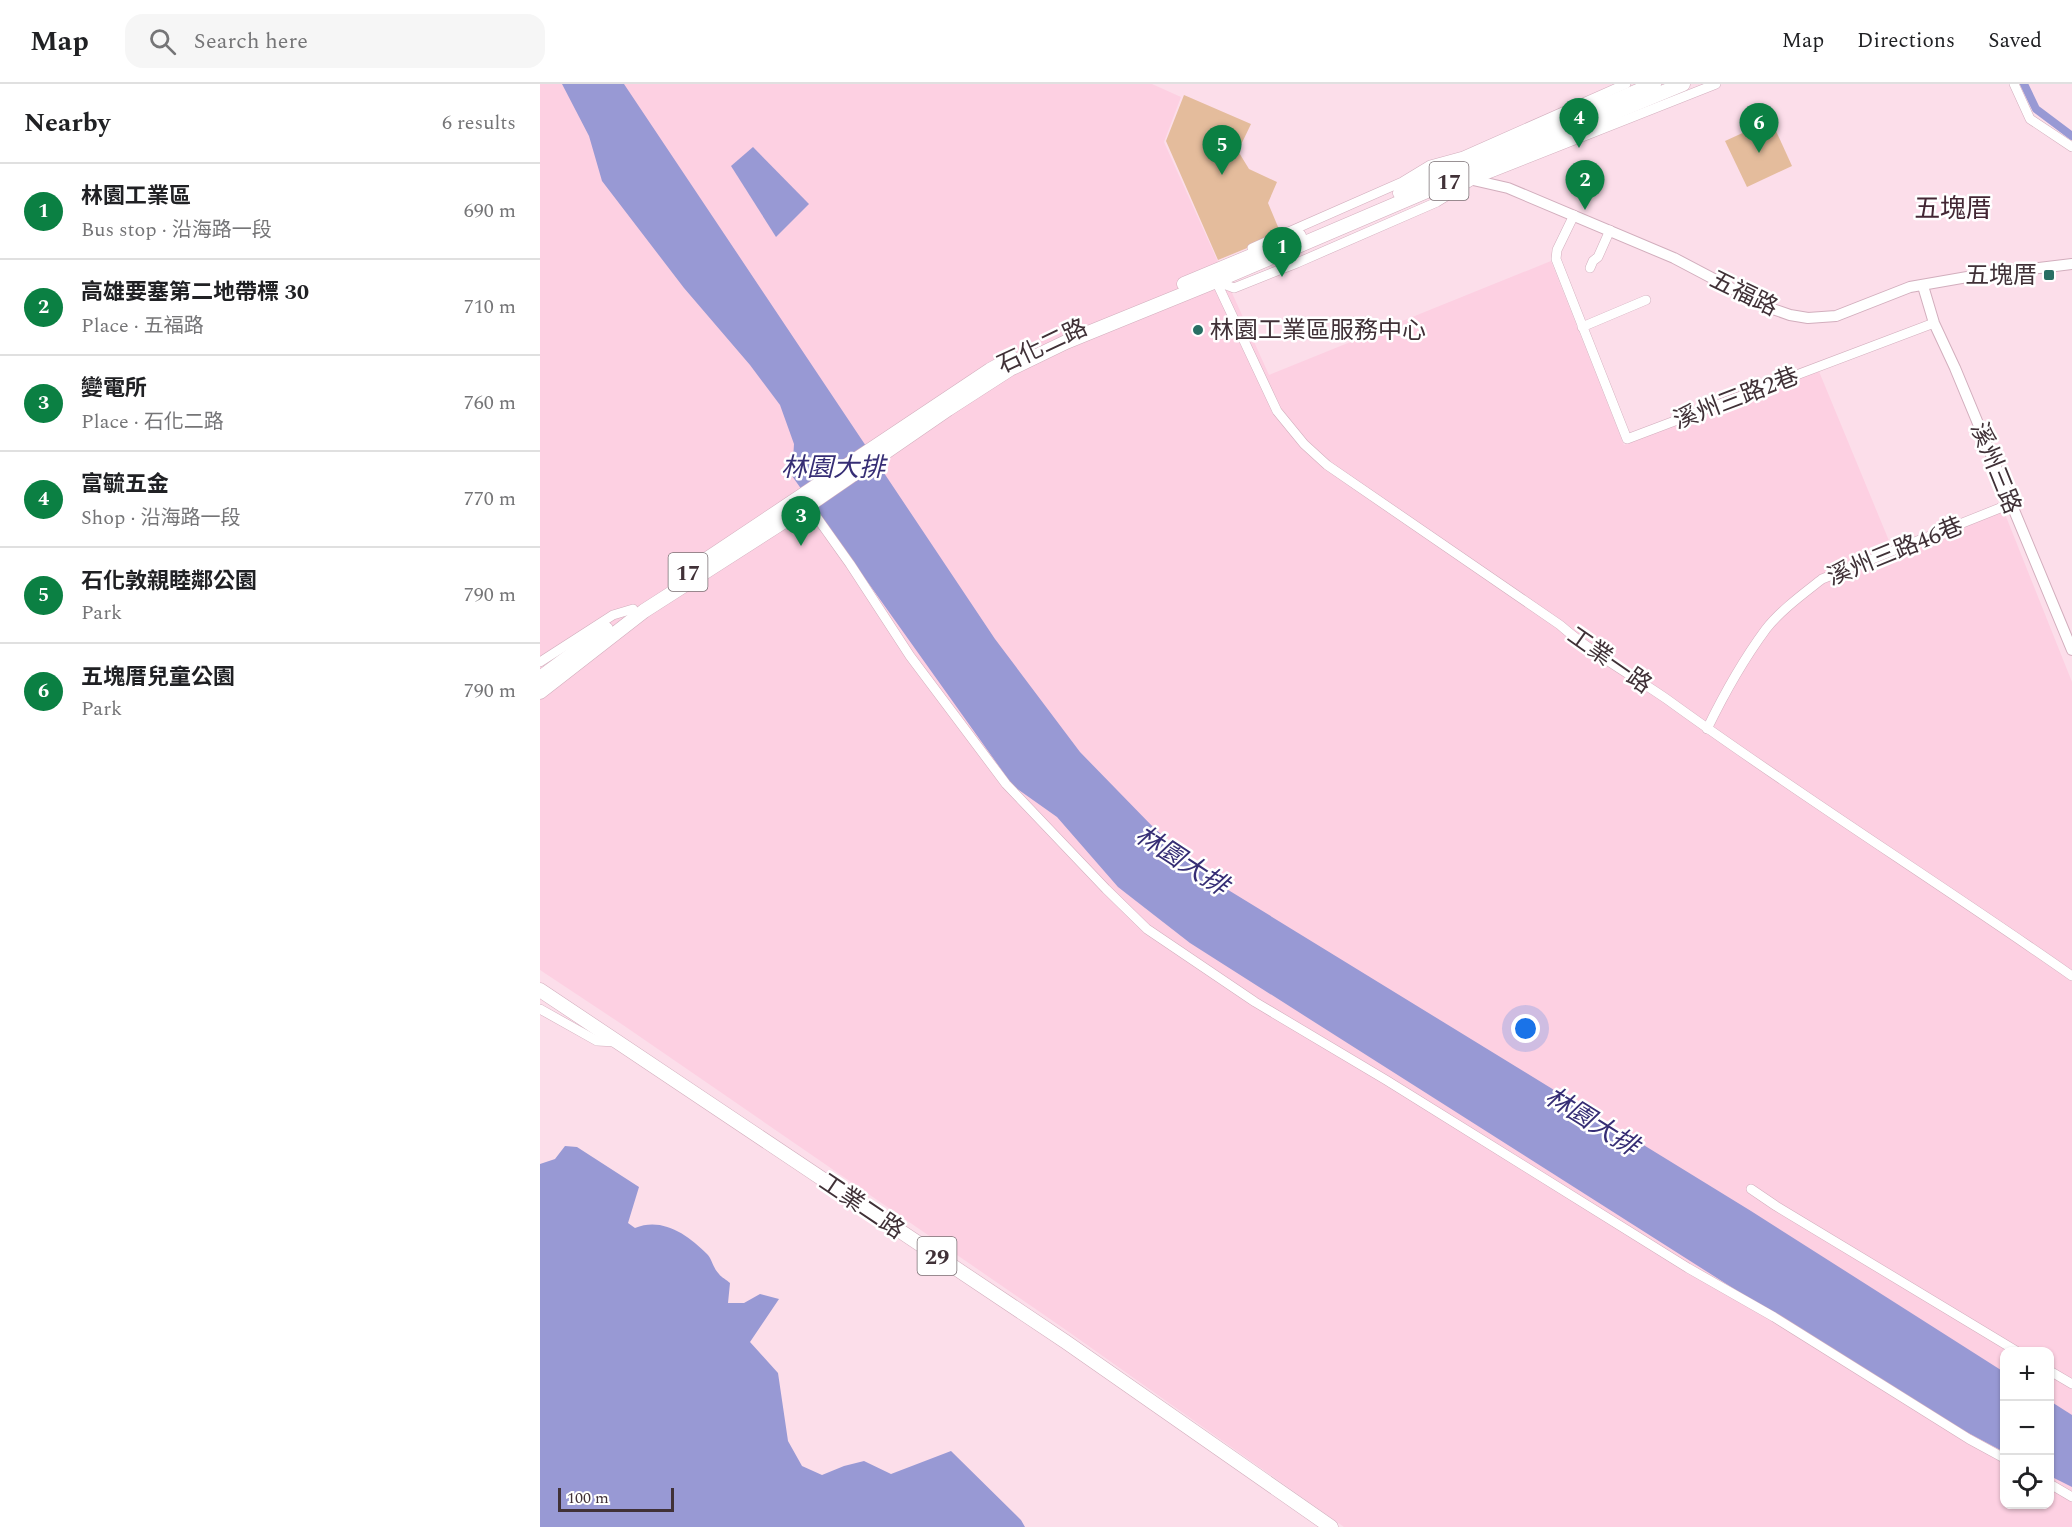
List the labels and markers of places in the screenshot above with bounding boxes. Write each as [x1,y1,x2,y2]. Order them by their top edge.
pin: 4 [1560,98,1598,148]
pin: 6 [1740,104,1778,153]
pin: 5 [1202,126,1242,175]
pin: 2 [1566,160,1604,210]
pin: 1 [1262,228,1302,277]
place label: 五塊厝 [1965,258,2037,294]
marker: 五塊厝 [2042,268,2056,282]
place label: 林園工業區服務中心 [1210,313,1426,349]
marker: 林園工業區服務中心 [1191,323,1205,337]
pin: 3 [782,496,820,546]

